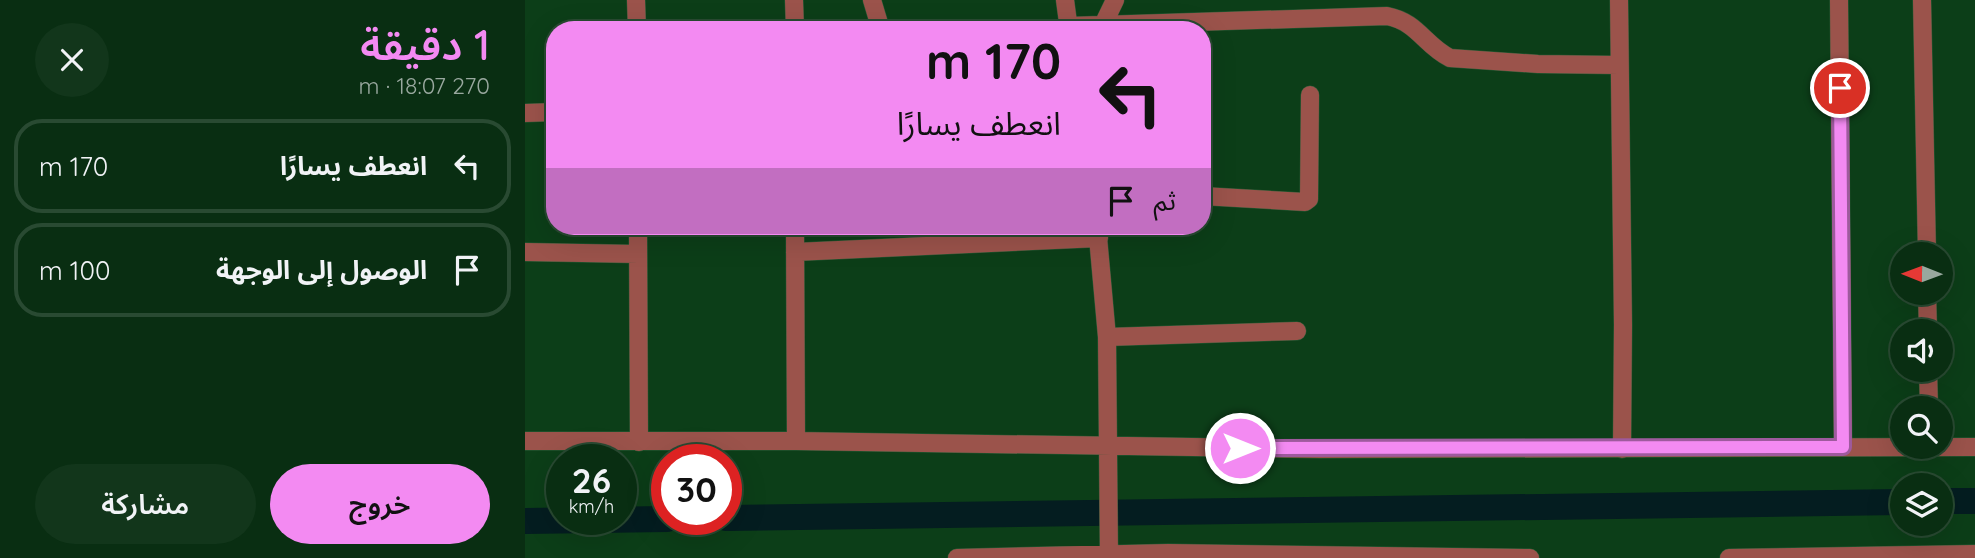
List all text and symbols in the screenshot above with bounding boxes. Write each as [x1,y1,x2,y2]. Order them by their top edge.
text: 1 دقيقة [360,18,490,71]
button: close [35,23,109,97]
text: 170 m [926,30,1061,91]
icon: left [1085,49,1176,140]
pin [1810,58,1870,118]
icon: arrive [1821,69,1859,107]
text: 270 m · 18:07 [358,71,490,100]
text: انعطف يسارًا [897,103,1061,143]
icon: left [448,147,486,185]
text: انعطف يسارًا [280,149,427,182]
text: 170 m [39,150,108,183]
icon: arrive [1102,182,1140,220]
text: ثم [1154,184,1176,217]
north arrow [1890,242,1953,304]
map controls [1890,242,1953,536]
icon: arrive [448,251,486,289]
text: الوصول إلى الوجهة [216,253,427,286]
text: 100 m [39,254,110,287]
button: sound [1890,319,1953,382]
button: search [1890,396,1953,459]
position arrow [1203,411,1277,485]
speed limit sign: 30 [651,444,742,535]
text: 26 [572,458,611,502]
button: مشاركة [35,464,256,544]
button: خروج [270,464,490,544]
button: layers [1890,473,1953,536]
text: km/h [569,495,614,518]

